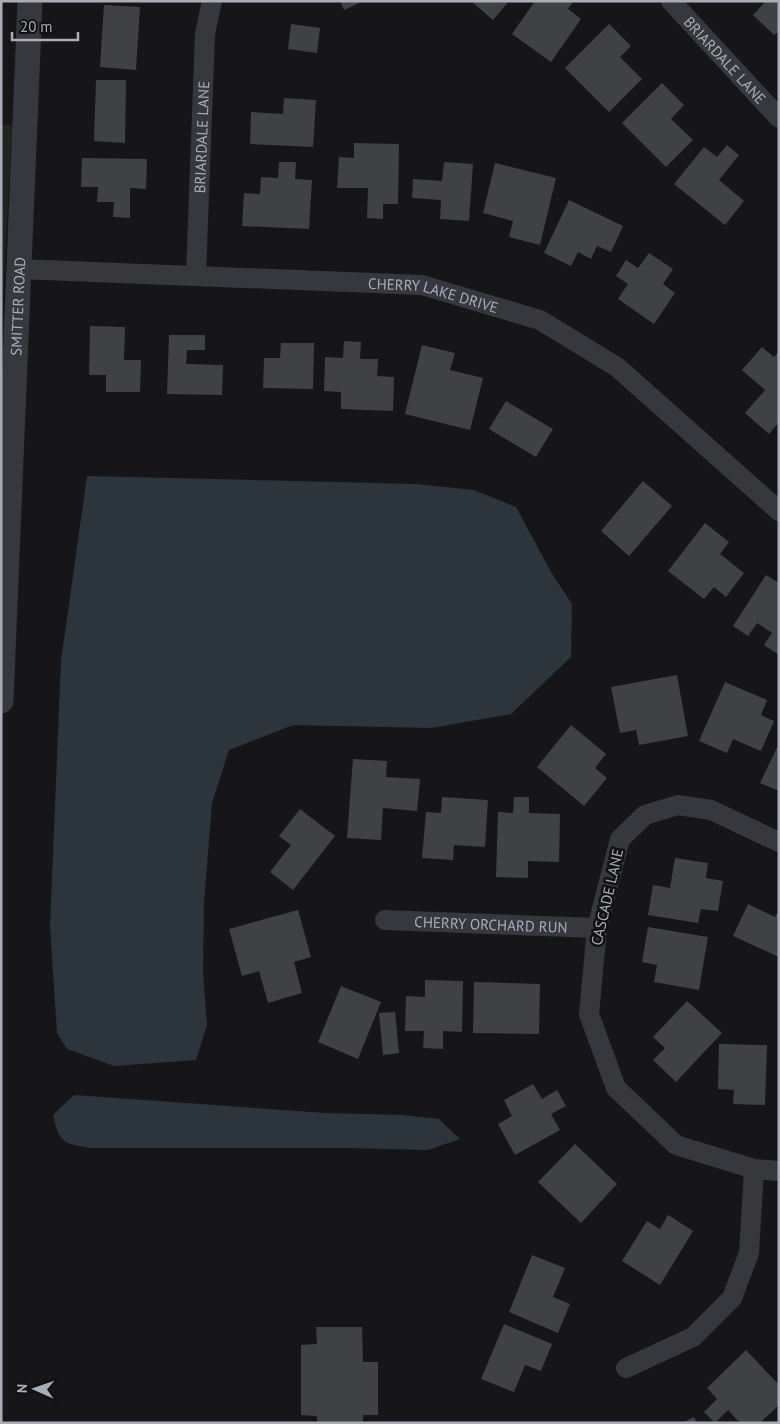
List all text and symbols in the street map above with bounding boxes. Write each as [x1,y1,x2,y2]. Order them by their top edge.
scale bar [12,10,79,42]
street label: BRIARDALE LANE [680,12,770,108]
text: 20 m [20,17,53,36]
street label: BRIARDALE LANE [190,80,213,194]
street label: SMITTER ROAD [6,257,29,356]
street label: CHERRY LAKE DRIVE [368,273,501,317]
street label: CASCADE LANE [587,847,627,947]
street label: CHERRY ORCHARD RUN [414,912,568,936]
north arrow [10,1364,60,1414]
text: N [13,1384,31,1393]

